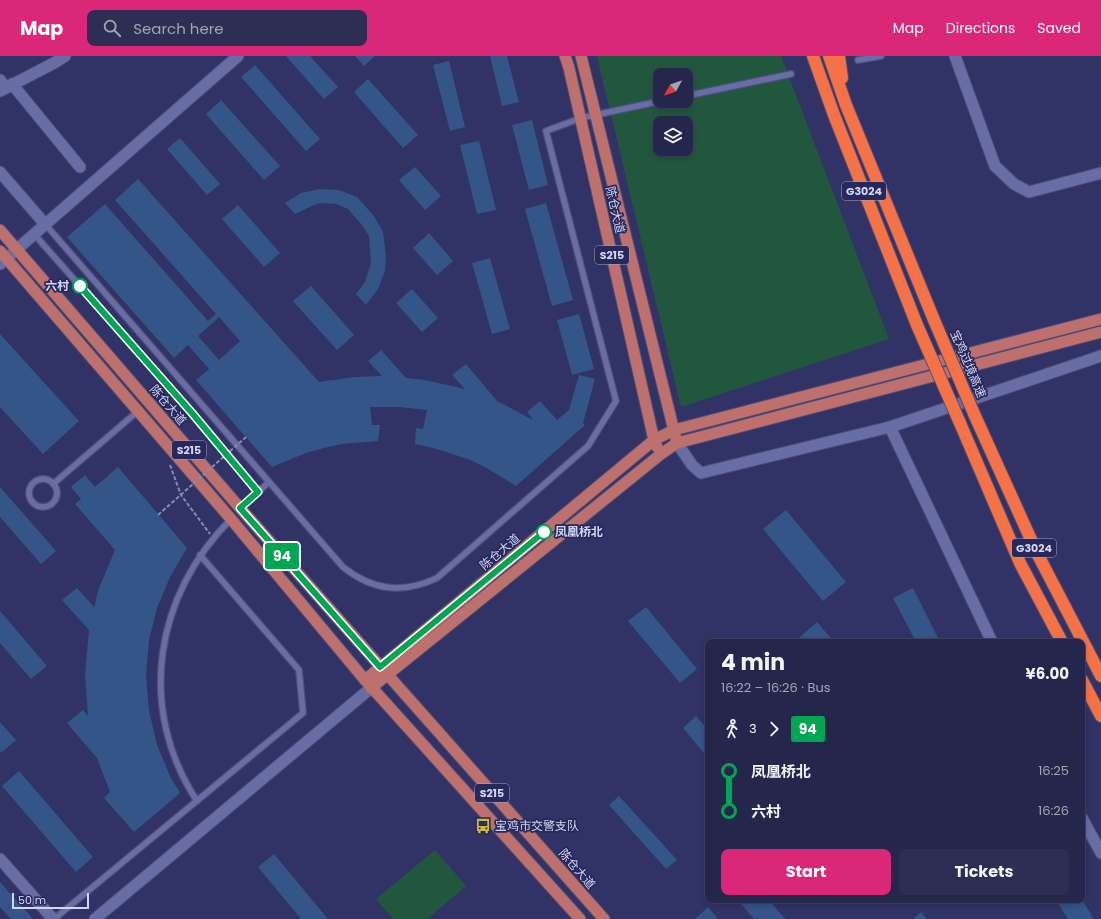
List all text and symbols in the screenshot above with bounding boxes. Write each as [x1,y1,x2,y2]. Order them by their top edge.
search box [87,10,367,46]
text: Map [20,15,63,42]
icon: search [101,17,123,39]
text: Search here [133,18,224,39]
text: Map [893,18,924,38]
text: Directions [946,18,1015,38]
text: Saved [1037,18,1081,38]
north arrow [653,68,693,108]
map controls [653,68,693,156]
button: layers [653,116,693,156]
road number: G3024 [842,182,886,200]
street label: 陈仓大道 [602,185,629,235]
road number: S215 [595,246,629,264]
place label: 六村 [45,277,69,294]
marker: 六村 [72,278,88,294]
street label: 宝鸡过境高速 [947,327,990,400]
street label: 陈仓大道 [146,381,191,428]
road number: S215 [172,441,206,459]
place label: 凤凰桥北 [555,523,603,540]
marker: 凤凰桥北 [536,524,552,540]
street label: 陈仓大道 [476,530,524,574]
road number: G3024 [1012,539,1056,557]
line badge: 94 [264,543,300,569]
text: 94 [273,546,291,566]
text: 4 min [721,647,785,678]
text: ¥6.00 [1026,663,1069,684]
text: 16:22 – 16:26 · Bus [721,678,831,697]
icon: walk [721,718,743,740]
icon: forward [763,718,785,740]
text: 3 [749,719,757,738]
text: 94 [799,719,817,739]
text: 凤凰桥北 [751,761,811,782]
text: 16:25 [1038,761,1069,780]
road number: S215 [475,784,509,802]
text: 六村 [751,801,781,822]
text: 16:26 [1038,801,1069,820]
bus stop icon: 宝鸡市交警支队 [474,817,492,835]
place label: 宝鸡市交警支队 [495,817,579,834]
street label: 陈仓大道 [555,845,600,892]
button: Start [721,849,891,895]
button: Tickets [899,849,1069,895]
scale bar [12,891,89,910]
text: 50 m [18,892,46,908]

